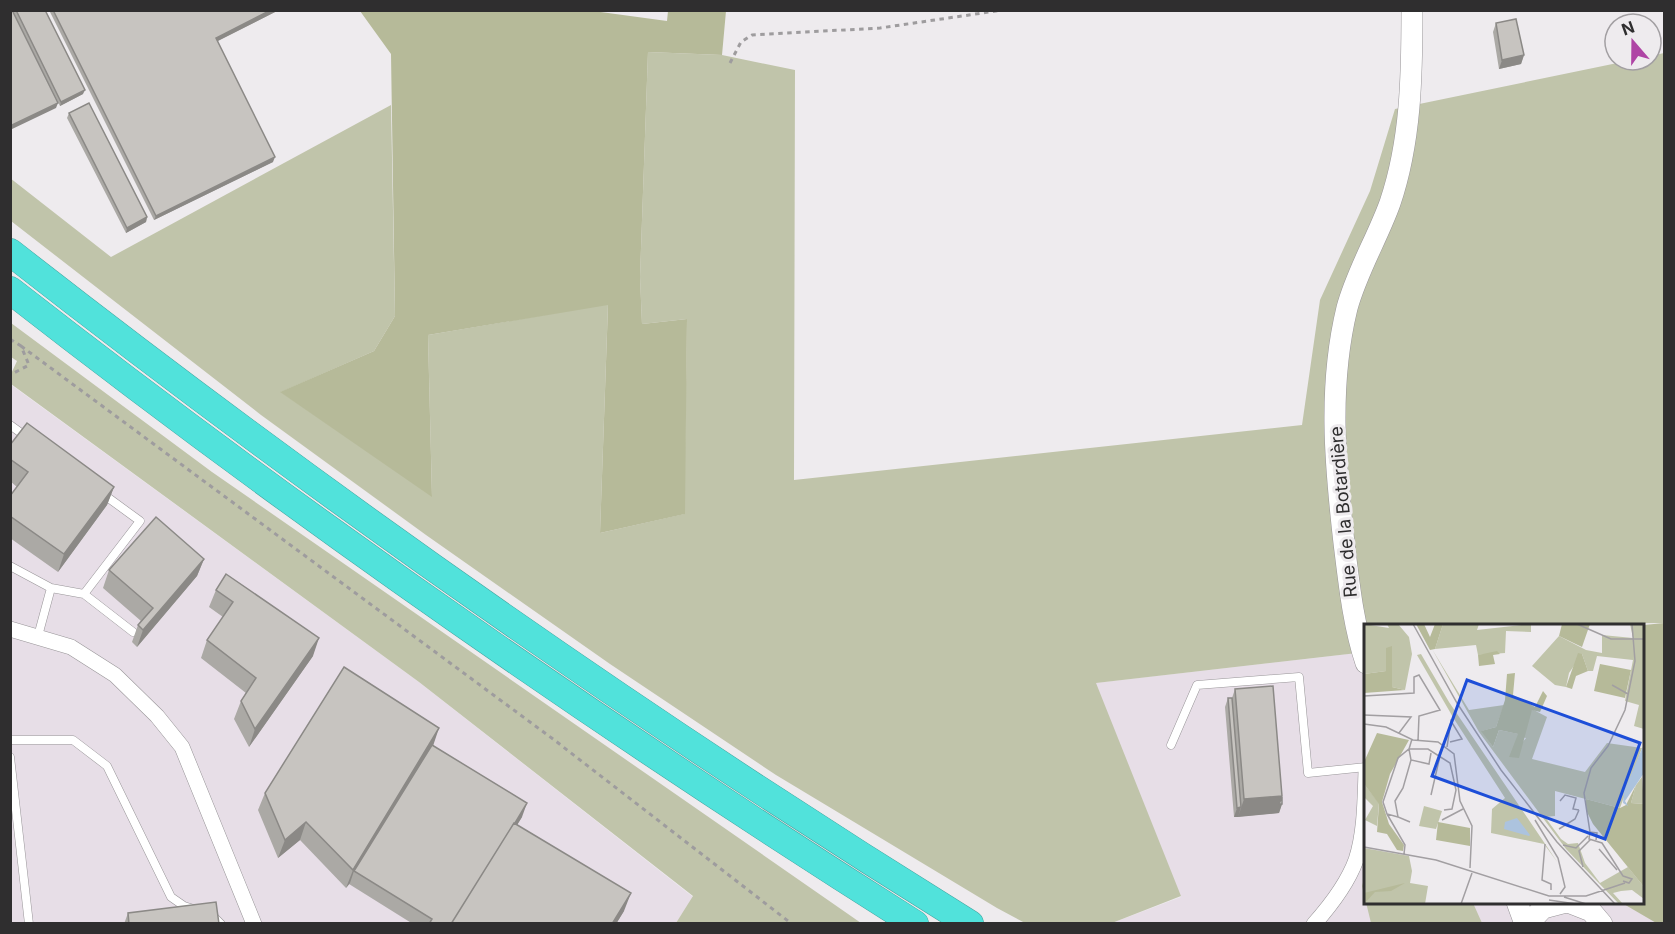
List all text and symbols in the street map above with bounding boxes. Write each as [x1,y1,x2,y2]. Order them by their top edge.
north arrow [1603,12,1663,72]
text: N [1619,16,1637,39]
street label: Rue de la Botardière [1325,425,1361,599]
inset map [1364,624,1645,904]

